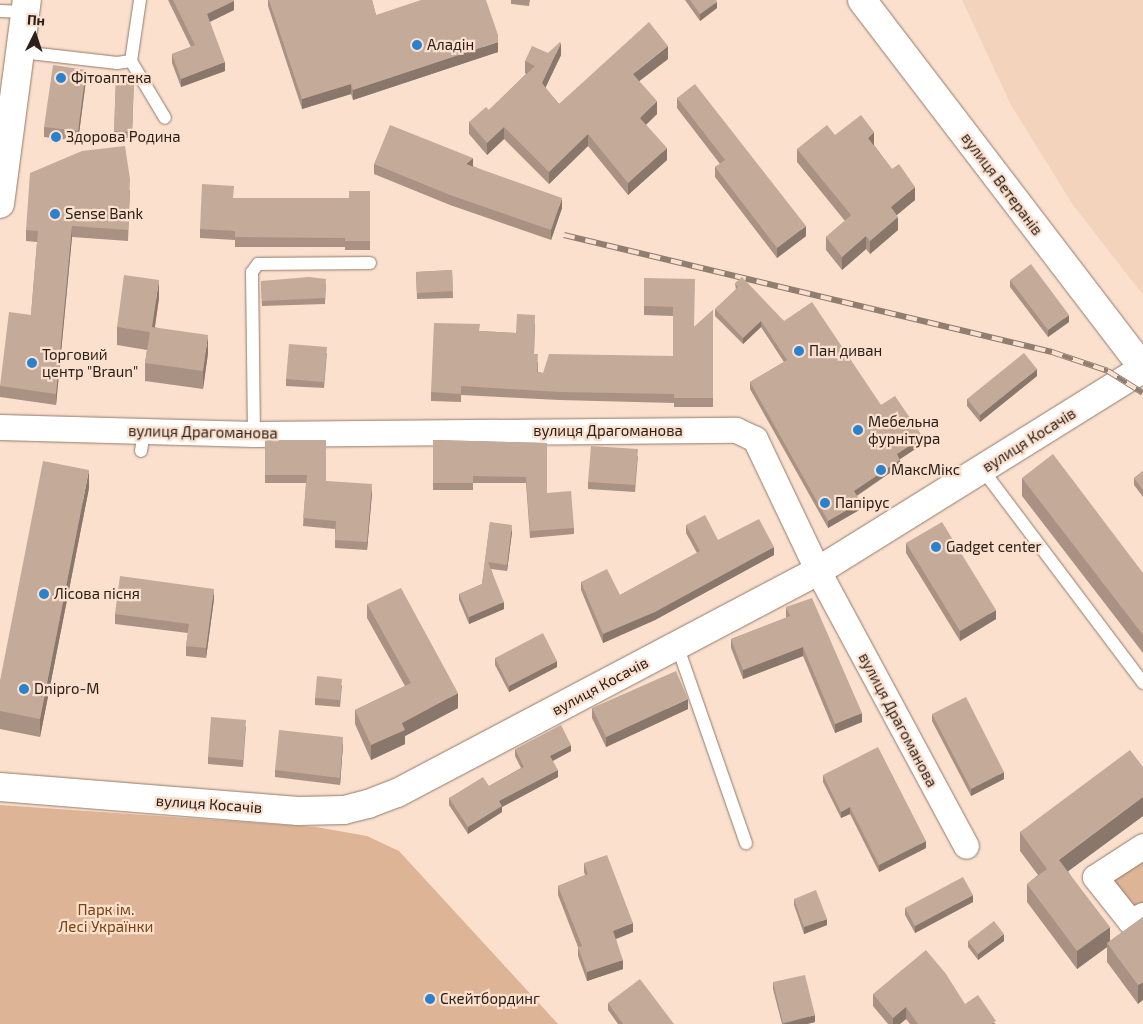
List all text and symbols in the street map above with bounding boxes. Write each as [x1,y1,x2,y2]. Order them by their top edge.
north arrow [10,10,60,60]
text: Пн [26,10,46,29]
place label: Аладін [427,36,474,54]
marker: Аладін [411,39,423,51]
place label: Фітоаптека [71,69,151,87]
marker: Фітоаптека [55,72,67,84]
place label: Здорова Родина [66,128,181,146]
street label: вулиця Ветеранів [958,129,1046,239]
marker: Здорова Родина [50,131,62,143]
place label: Sense Bank [65,205,143,223]
marker: Sense Bank [49,208,61,220]
place label: Пан диван [809,342,882,360]
place label: Торговий центр "Braun" [42,345,138,380]
marker: Пан диван [793,345,805,357]
marker: Торговий центр "Braun" [26,357,38,369]
street label: вулиця Косачів [979,404,1079,476]
place label: Мебельна фурнітура [868,412,940,447]
street label: вулиця Драгоманова [128,422,278,442]
street label: вулиця Драгоманова [533,422,683,440]
marker: Мебельна фурнітура [852,424,864,436]
place label: МаксМікс [891,461,960,479]
marker: МаксМікс [875,464,887,476]
place label: Папірус [835,494,890,512]
marker: Папірус [819,497,831,509]
place label: Gadget center [946,538,1041,556]
marker: Gadget center [930,541,942,553]
place label: Лісова пісня [54,585,140,603]
marker: Лісова пісня [38,588,50,600]
street label: вулиця Драгоманова [855,650,941,790]
street label: вулиця Косачів [549,653,651,719]
place label: Dnipro-M [34,680,99,698]
marker: Dnipro-M [18,683,30,695]
street label: вулиця Косачів [155,791,263,817]
park label: Парк ім. Лесі Українки [59,900,153,935]
place label: Скейтбординг [440,990,540,1008]
marker: Скейтбординг [424,993,436,1005]

